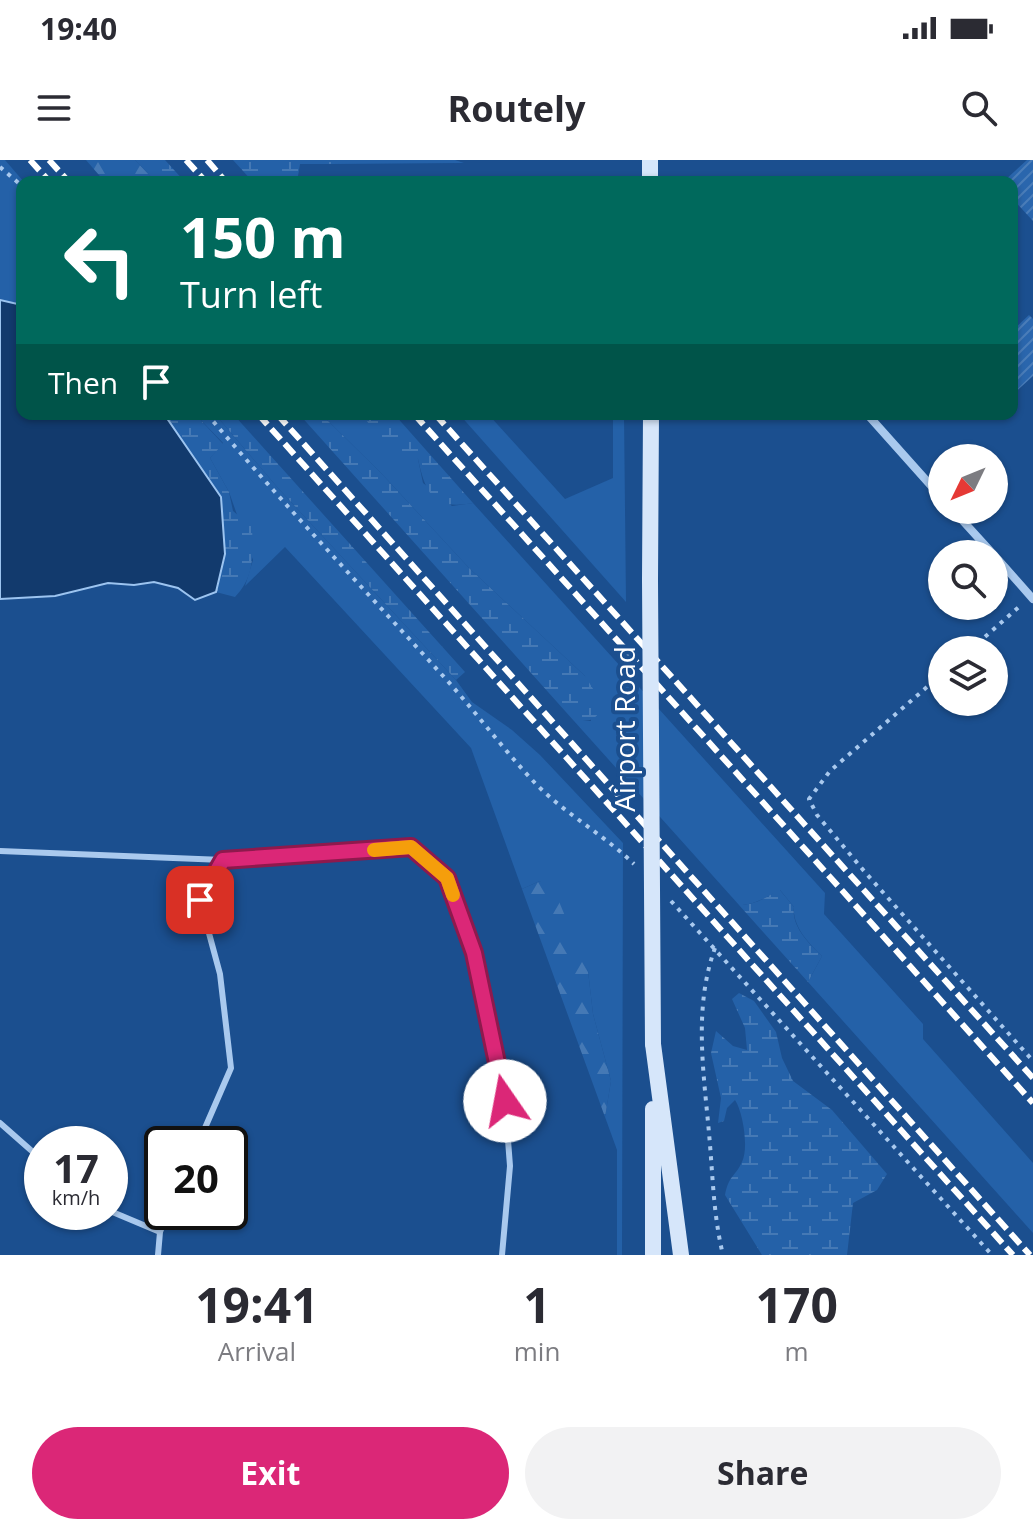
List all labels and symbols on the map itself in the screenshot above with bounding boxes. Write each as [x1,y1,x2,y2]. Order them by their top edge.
north arrow [928,444,1008,524]
street label: Airport Road [605,646,643,812]
pin [166,866,234,934]
position arrow [463,1059,547,1143]
speed limit sign: 20 [144,1126,248,1230]

